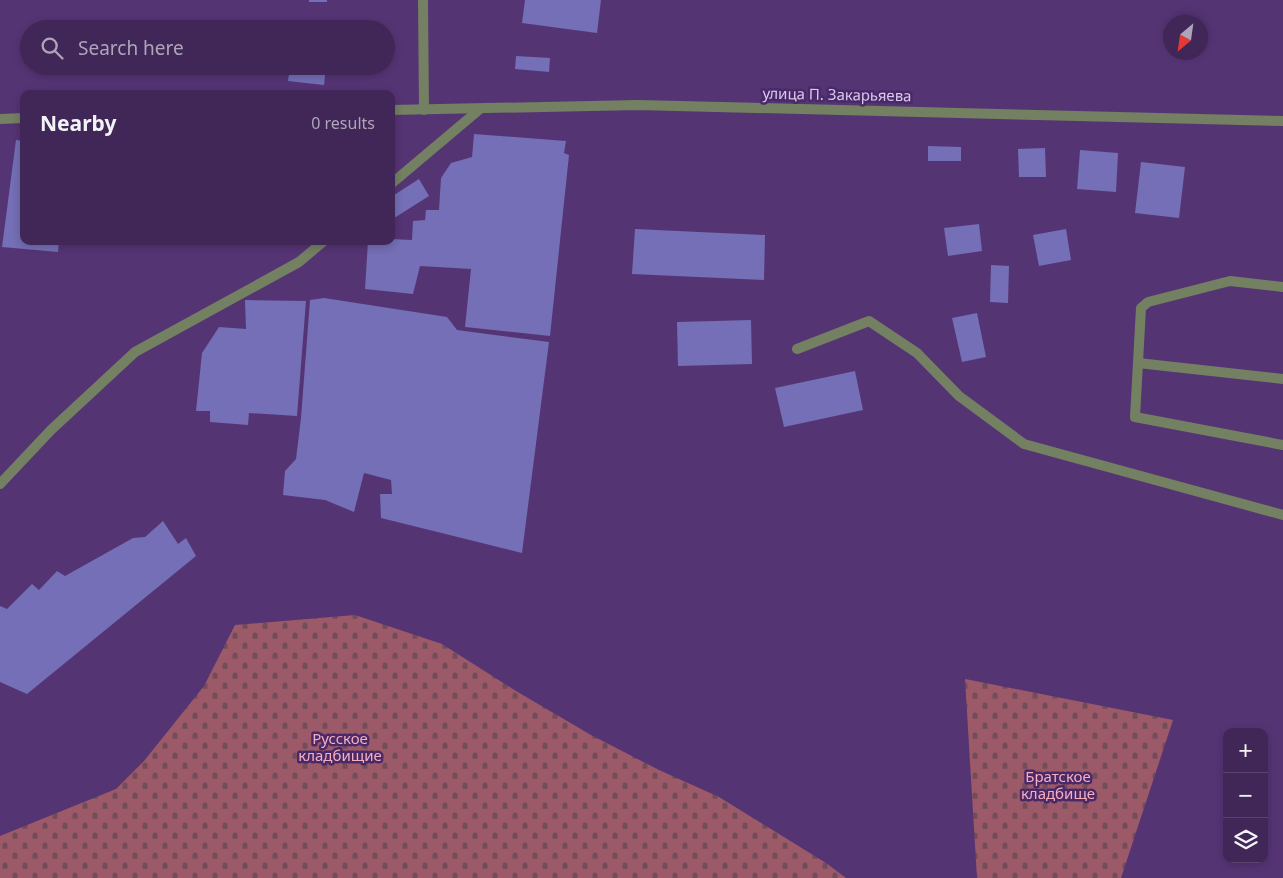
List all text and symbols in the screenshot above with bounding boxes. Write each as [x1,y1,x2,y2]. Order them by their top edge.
north arrow [1163,15,1208,60]
search box [20,20,395,75]
icon: search [38,34,66,62]
text: Search here [78,35,184,61]
street label: улица П. Закарьяева [762,83,912,105]
text: Nearby [40,109,116,137]
text: 0 results [311,112,375,134]
park label: Русское кладбищие [298,728,382,765]
map controls [1223,728,1268,863]
button: + [1223,728,1268,773]
park label: Братское кладбище [1021,766,1095,803]
button: − [1223,773,1268,818]
button: layers [1223,818,1268,863]

